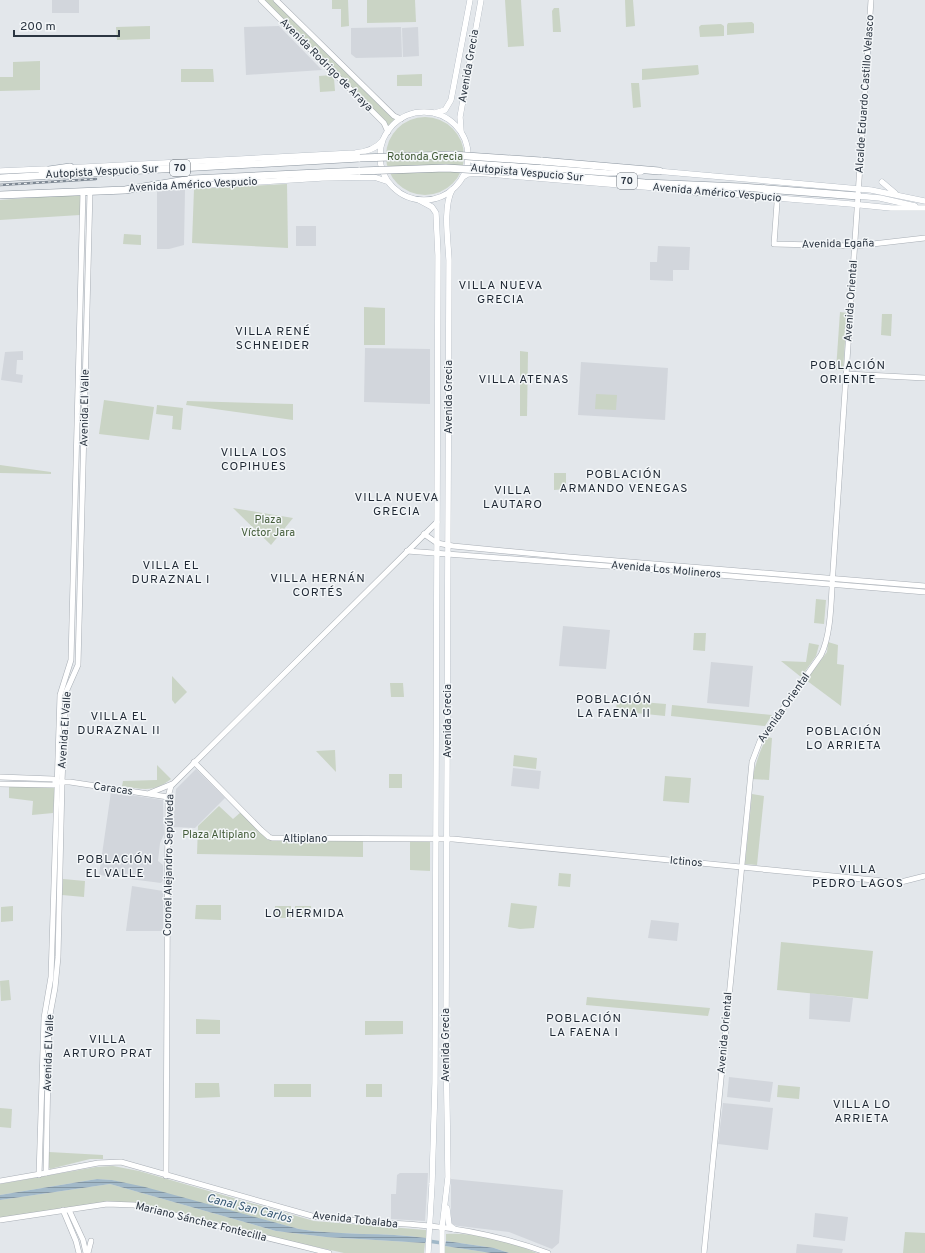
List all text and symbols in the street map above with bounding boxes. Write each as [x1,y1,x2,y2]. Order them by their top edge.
scale bar [14,12,119,38]
street label: Alcalde Eduardo Castillo Velasco [852,14,878,174]
street label: Avenida Rodrigo de Araya [276,15,376,115]
text: 200 m [20,19,56,35]
street label: Avenida Grecia [456,28,482,104]
park label: Rotonda Grecia [387,150,463,164]
road number: 70 [170,160,190,176]
street label: Autopista Vespucio Sur [470,161,585,185]
street label: Autopista Vespucio Sur [45,162,160,182]
road number: 70 [617,173,637,189]
street label: Avenida Américo Vespucio [128,175,258,195]
street label: Avenida Américo Vespucio [652,180,782,206]
street label: Avenida Egaña [802,236,875,252]
street label: Avenida Oriental [841,260,861,342]
district label: VILLA NUEVA GRECIA [459,278,543,308]
district label: VILLA RENÉ SCHNEIDER [235,324,311,354]
district label: POBLACIÓN ORIENTE [810,358,886,388]
street label: Avenida Grecia [442,360,456,434]
street label: Avenida El Valle [77,369,93,447]
district label: VILLA ATENAS [479,372,570,388]
district label: VILLA LOS COPIHUES [221,445,287,475]
district label: POBLACIÓN ARMANDO VENEGAS [559,467,689,497]
district label: VILLA LAUTARO [483,483,543,513]
district label: VILLA NUEVA GRECIA [355,490,439,520]
park label: Plaza Víctor Jara [241,513,295,540]
district label: VILLA EL DURAZNAL I [132,558,210,588]
street label: Avenida Los Molineros [610,558,722,582]
district label: VILLA HERNÁN CORTÉS [270,571,366,601]
street label: Avenida Oriental [755,670,813,746]
street label: Avenida Grecia [441,684,455,758]
street label: Avenida El Valle [55,691,75,769]
district label: POBLACIÓN LA FAENA II [576,692,652,722]
district label: VILLA EL DURAZNAL II [77,709,161,739]
district label: POBLACIÓN LO ARRIETA [806,724,882,754]
street label: Caracas [93,779,133,799]
street label: Coronel Alejandro Sepúlveda [161,794,177,936]
park label: Plaza Altiplano [182,828,256,842]
street label: Altiplano [283,832,327,846]
district label: POBLACIÓN EL VALLE [77,852,153,882]
street label: Ictinos [669,854,703,870]
district label: VILLA PEDRO LAGOS [812,862,904,892]
district label: LO HERMIDA [265,906,345,922]
street label: Avenida Oriental [714,992,736,1074]
street label: Avenida Grecia [439,1008,453,1082]
district label: POBLACIÓN LA FAENA I [546,1011,622,1041]
street label: Avenida El Valle [41,1014,57,1092]
district label: VILLA ARTURO PRAT [63,1032,153,1062]
district label: VILLA LO ARRIETA [833,1097,891,1127]
water label: Canal San Carlos [205,1191,294,1227]
street label: Mariano Sánchez Fontecilla [134,1199,268,1245]
street label: Avenida Tobalaba [311,1209,399,1231]

